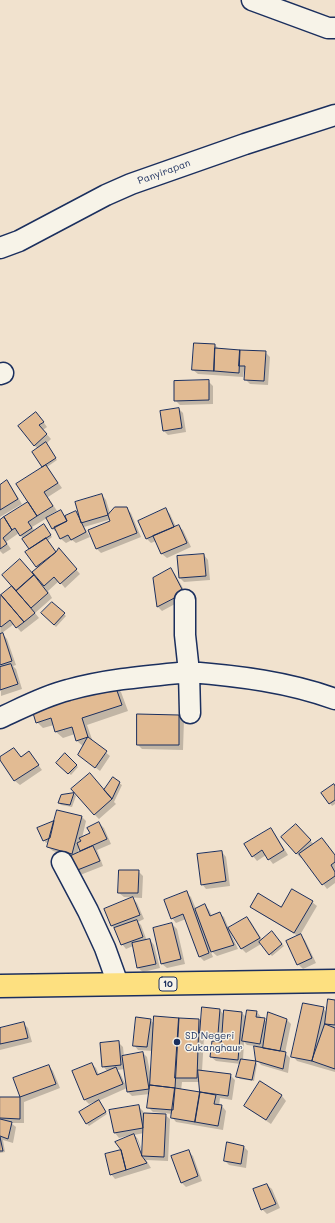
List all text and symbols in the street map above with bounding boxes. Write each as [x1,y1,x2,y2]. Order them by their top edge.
street label: Panyirapan [136,157,192,187]
road number: 10 [159,977,177,991]
place label: SD Negeri Cukanghaur [185,1030,243,1054]
marker: SD Negeri Cukanghaur [172,1037,182,1047]

